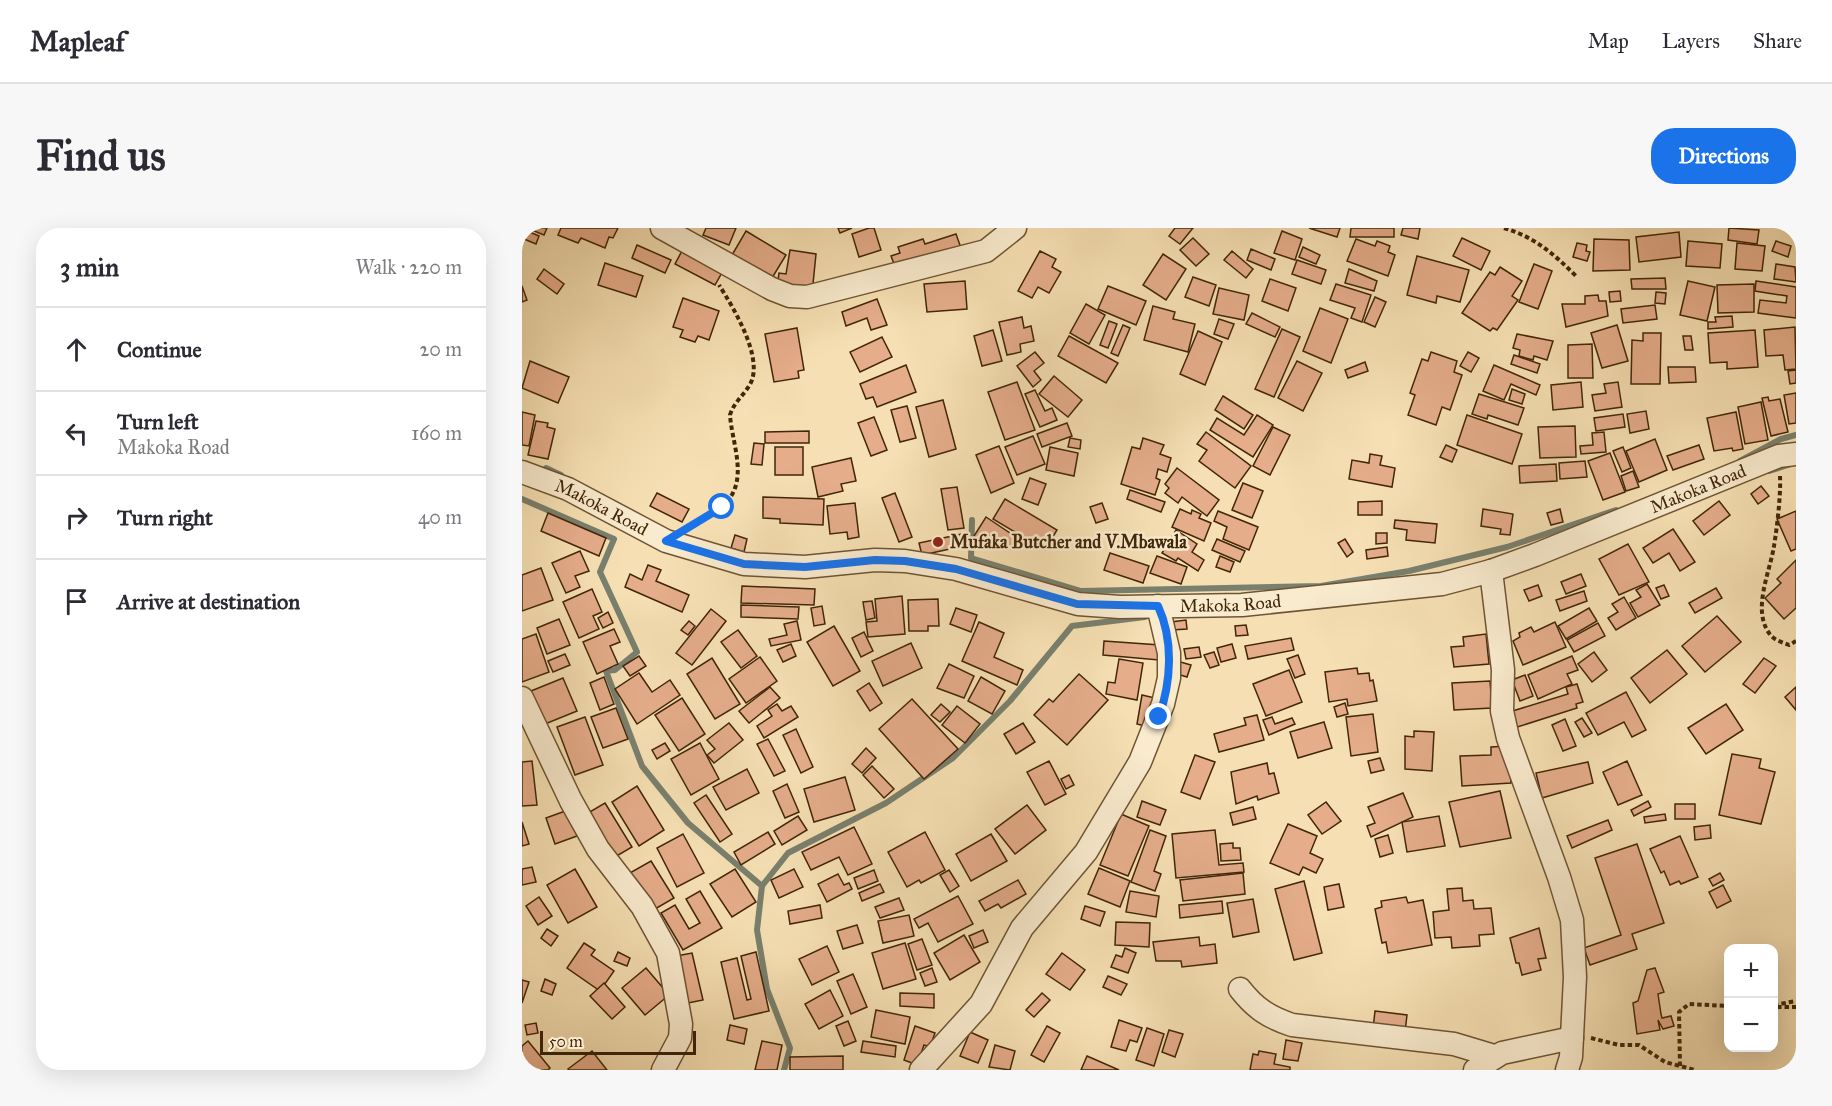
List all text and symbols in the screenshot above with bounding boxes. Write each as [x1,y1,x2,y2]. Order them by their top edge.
text: Mapleaf [30,24,125,59]
text: Map [1588,28,1629,54]
text: Layers [1662,28,1720,54]
text: Share [1753,28,1802,54]
button: Directions [1651,128,1796,184]
text: Find us [36,130,166,182]
text: 3 min [60,251,119,283]
text: Walk · 220 m [355,255,462,279]
icon: ahead [60,333,93,366]
text: Continue [117,336,202,363]
text: 20 m [419,337,462,361]
text: Turn left [117,408,199,435]
icon: left [60,417,93,450]
text: 160 m [411,421,462,445]
text: Makoka Road [117,435,230,459]
street label: Makoka Road [1647,460,1749,518]
street label: Makoka Road [552,474,652,540]
route start [708,493,734,519]
icon: right [60,501,93,534]
text: Turn right [117,504,213,531]
text: 40 m [418,505,462,529]
place label: Mufaka Butcher and V.Mbawala [950,531,1187,553]
marker: Mufaka Butcher and V.Mbawala [931,535,945,549]
icon: arrive [60,585,93,618]
text: Arrive at destination [117,588,300,615]
street label: Makoka Road [1180,590,1282,617]
route end [1145,703,1171,729]
map controls [1724,944,1778,1052]
button: + [1724,944,1778,998]
button: − [1724,998,1778,1052]
scale bar [540,1028,696,1056]
text: 50 m [549,1032,583,1051]

